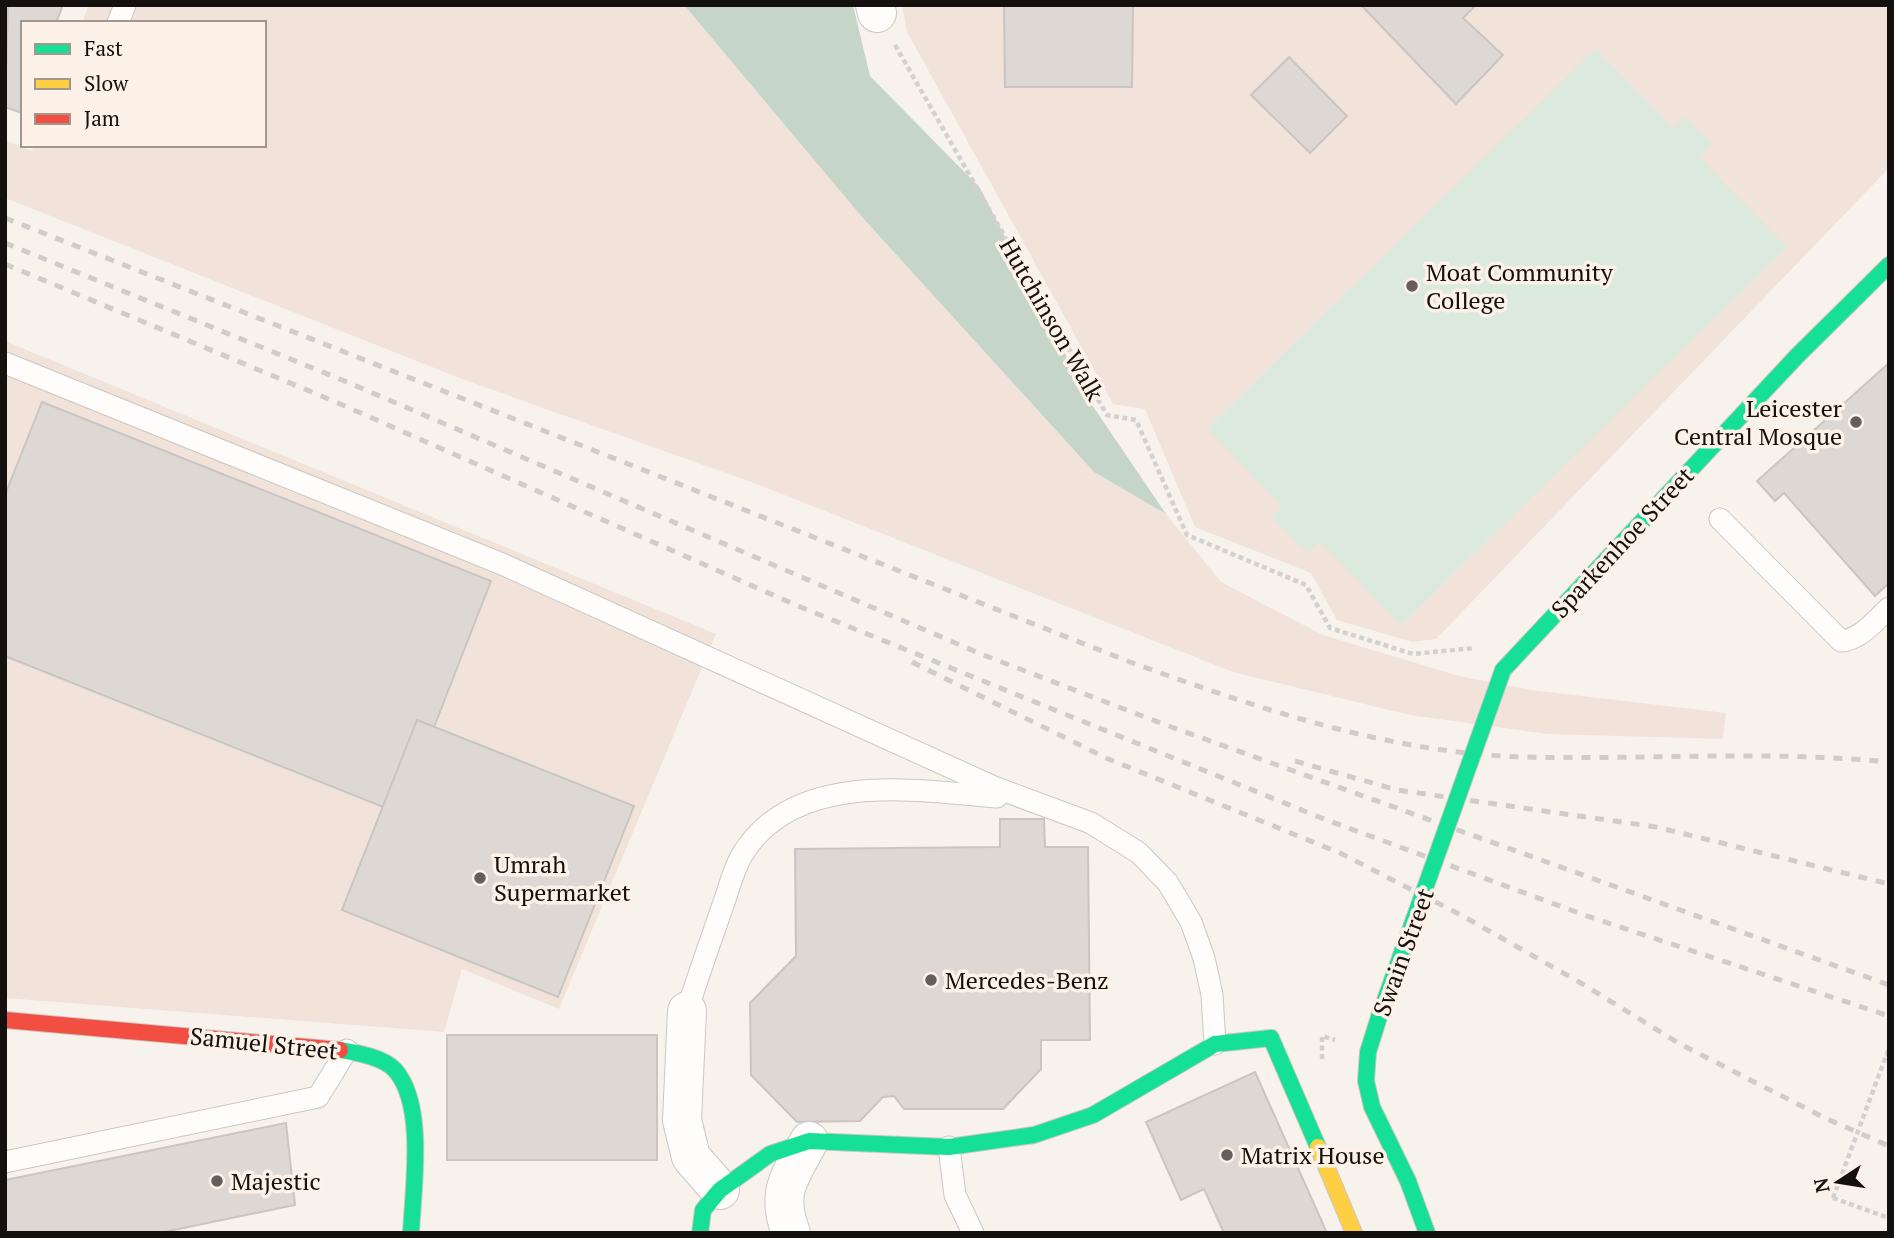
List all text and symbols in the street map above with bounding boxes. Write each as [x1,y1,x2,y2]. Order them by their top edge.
legend [21,21,266,147]
text: Fast [84,34,123,62]
text: Slow [84,69,129,97]
text: Jam [84,104,120,132]
street label: Hutchinson Walk [992,232,1112,407]
place label: Moat Community College [1426,256,1614,316]
marker: Moat Community College [1404,278,1420,294]
place label: Leicester Central Mosque [1674,392,1843,452]
marker: Leicester Central Mosque [1848,414,1864,430]
street label: Sparkenhoe Street [1544,460,1700,624]
place label: Umrah Supermarket [494,848,631,908]
marker: Umrah Supermarket [472,870,488,886]
street label: Swain Street [1365,884,1441,1020]
place label: Mercedes-Benz [945,964,1109,996]
marker: Mercedes-Benz [923,972,939,988]
street label: Samuel Street [188,1019,340,1067]
place label: Matrix House [1241,1139,1385,1171]
marker: Matrix House [1219,1147,1235,1163]
north arrow [1803,1147,1873,1217]
place label: Majestic [231,1165,321,1197]
marker: Majestic [209,1173,225,1189]
text: N [1807,1175,1835,1195]

